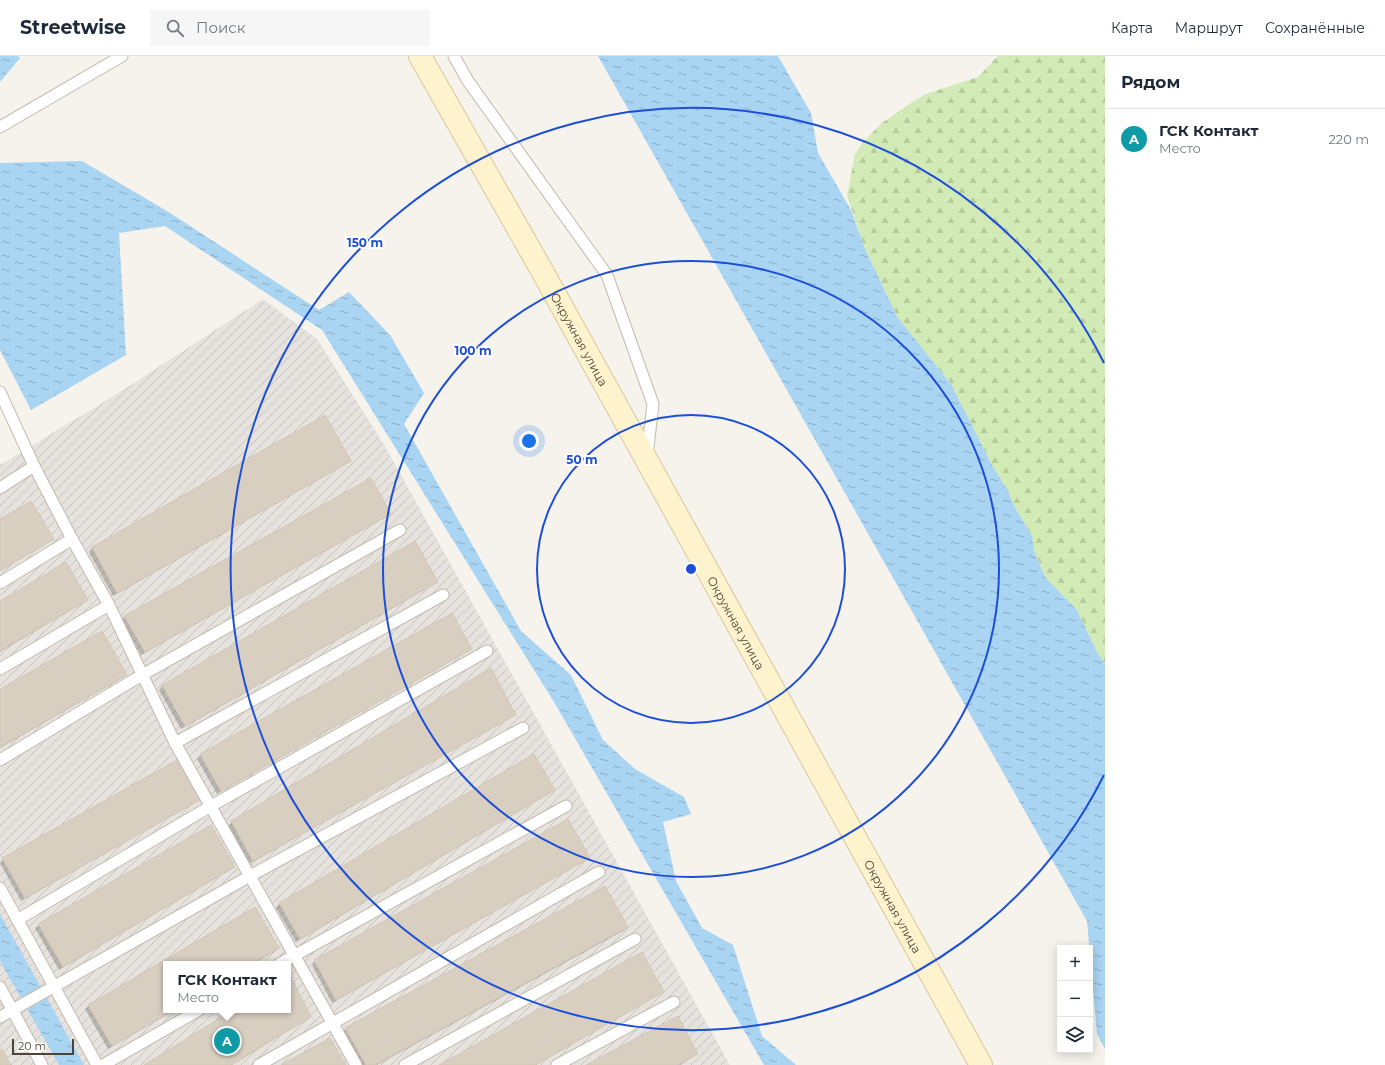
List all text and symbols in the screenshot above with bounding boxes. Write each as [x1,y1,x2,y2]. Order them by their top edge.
search box [150,10,430,46]
text: Streetwise [20,16,126,39]
icon: search [164,17,186,39]
text: Поиск [196,18,245,37]
text: Карта [1111,19,1153,37]
text: Маршрут [1175,19,1243,37]
text: Сохранённые [1265,19,1365,37]
text: Рядом [1121,72,1180,92]
text: ГСК Контакт [1159,121,1258,140]
text: A [1129,131,1139,147]
text: 220 m [1328,131,1369,147]
text: Место [1159,140,1201,156]
text: 150 m [347,235,383,250]
street label: Окружная улица [548,290,612,388]
text: 100 m [455,343,491,358]
your location [519,431,539,451]
text: 50 m [566,452,598,467]
centre of rings [684,562,698,576]
street label: Окружная улица [705,573,768,672]
street label: Окружная улица [861,857,925,956]
map controls [1057,945,1093,1053]
button: + [1057,945,1093,981]
popup [163,961,291,1013]
text: ГСК Контакт [177,970,277,989]
button: − [1057,981,1093,1017]
text: Место [177,989,219,1005]
button: layers [1057,1017,1093,1053]
pin: A [214,1026,240,1056]
scale bar [12,1037,74,1056]
text: 20 m [18,1039,46,1053]

